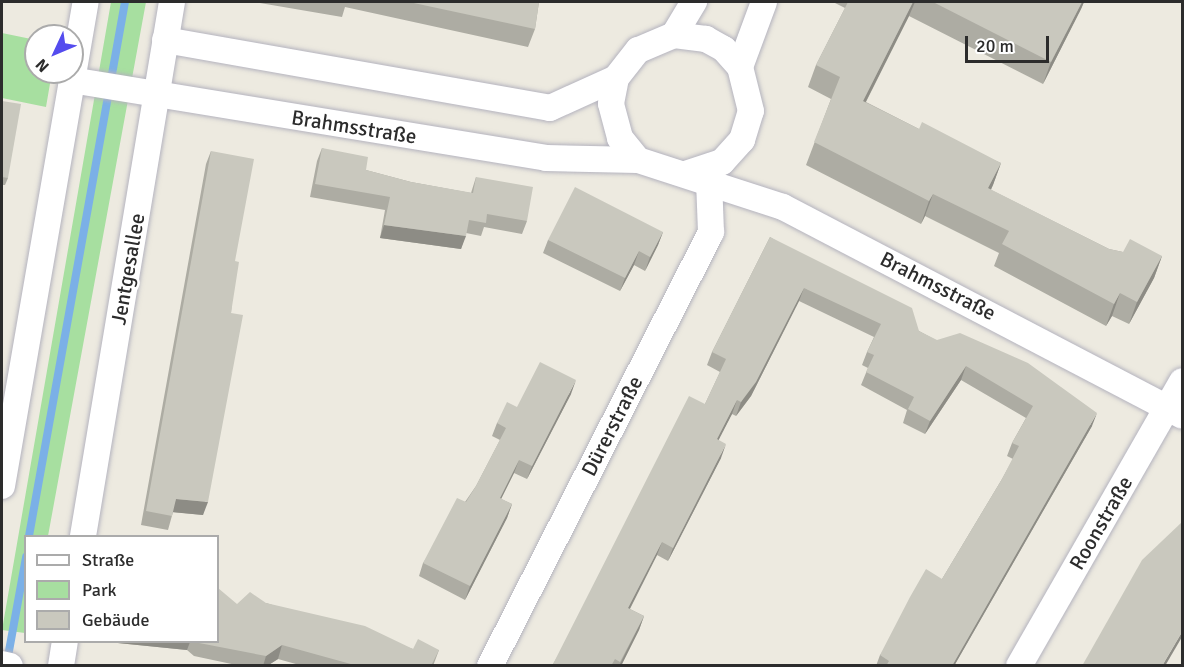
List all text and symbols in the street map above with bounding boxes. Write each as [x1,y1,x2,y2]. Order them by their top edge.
north arrow [24,24,84,84]
scale bar [968,24,1052,62]
text: 20 m [976,35,1014,57]
text: N [31,54,54,76]
street label: Brahmsstraße [290,105,418,149]
street label: Jentgesallee [106,211,150,327]
street label: Brahmsstraße [876,246,1000,326]
street label: Dürerstraße [576,372,648,480]
street label: Roonstraße [1064,472,1138,574]
legend [24,535,219,643]
text: Straße [82,549,134,571]
text: Park [82,579,117,601]
text: Gebäude [82,609,150,631]

